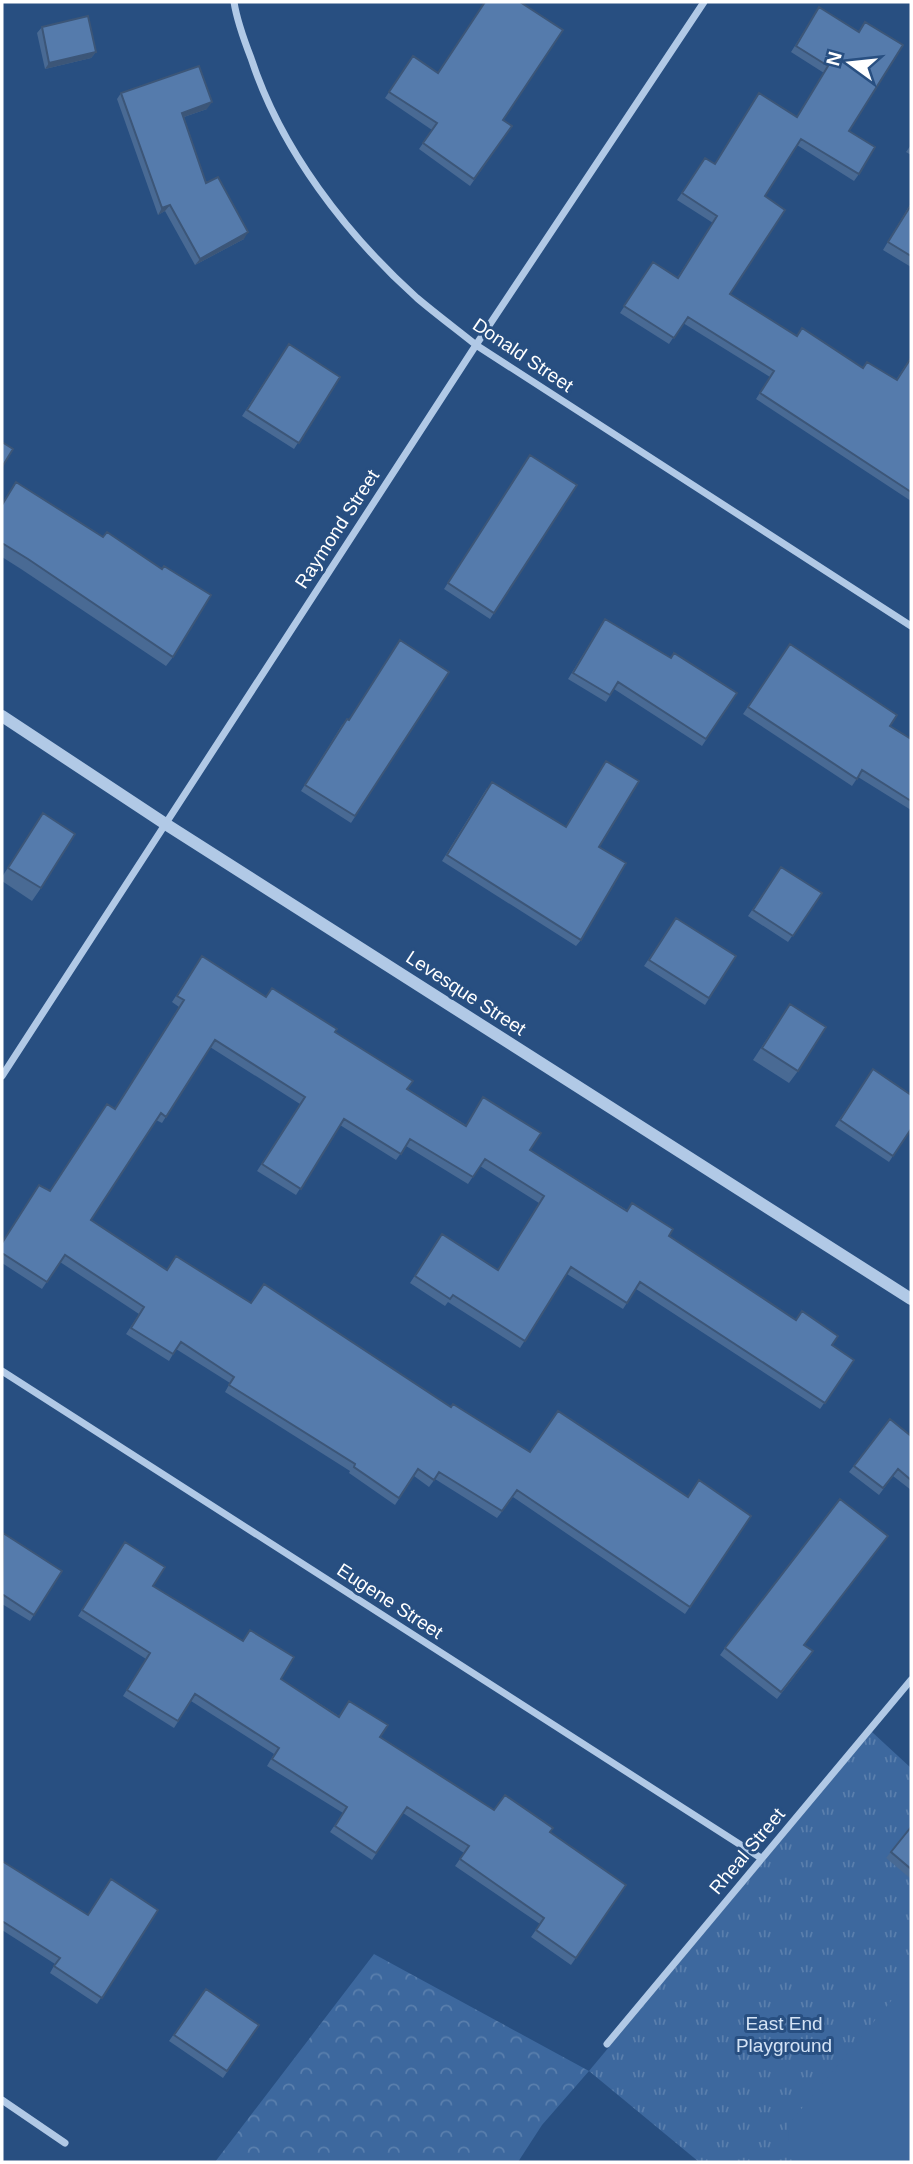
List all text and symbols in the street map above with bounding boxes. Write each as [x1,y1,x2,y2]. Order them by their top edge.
north arrow [815,28,885,98]
text: N [822,49,846,68]
street label: Donald Street [469,314,578,397]
street label: Raymond Street [291,465,384,592]
street label: Levesque Street [402,947,530,1040]
street label: Eugene Street [333,1559,447,1643]
street label: Rheal Street [705,1803,789,1898]
park label: East End Playground [736,2013,832,2056]

